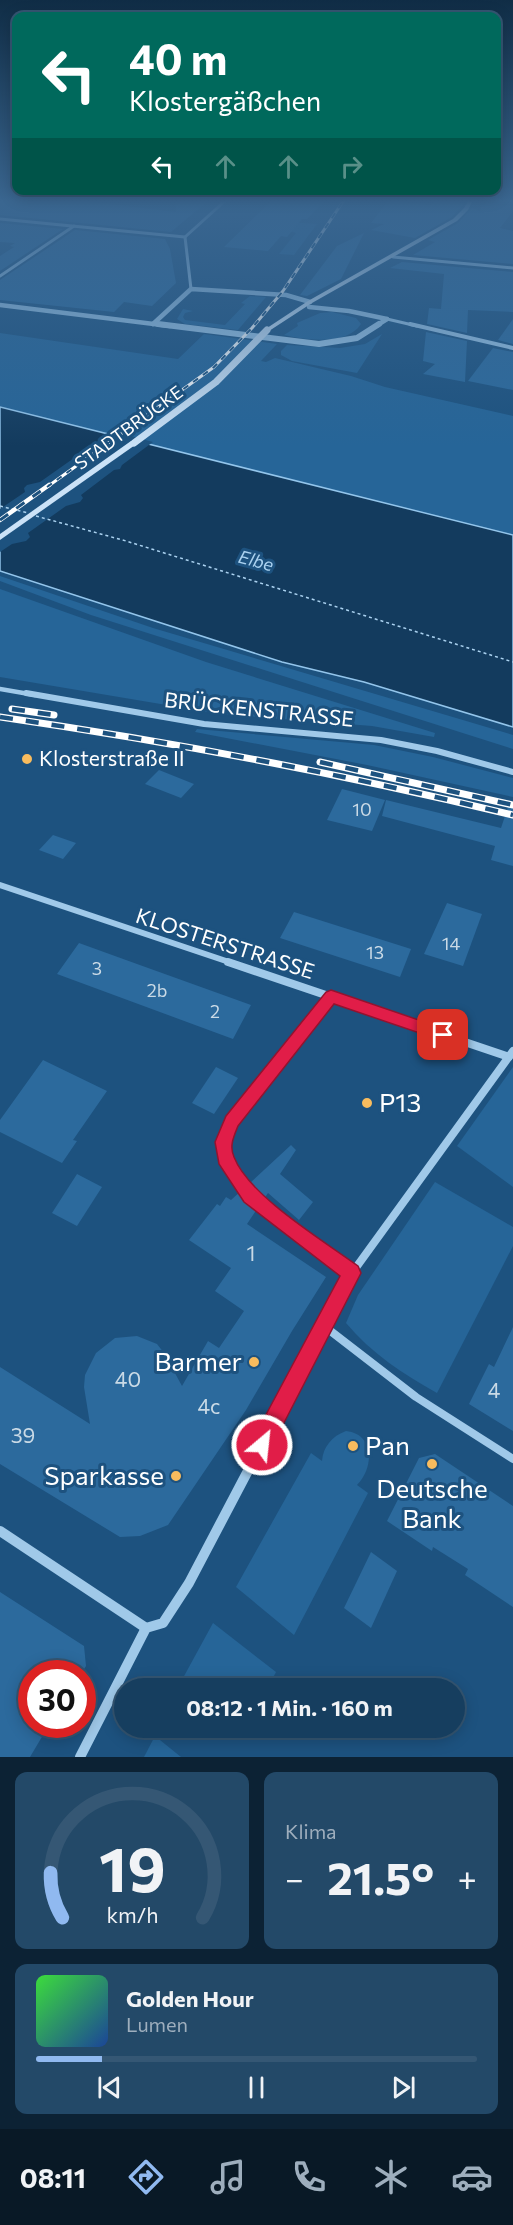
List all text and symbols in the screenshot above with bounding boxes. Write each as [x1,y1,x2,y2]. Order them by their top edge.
text: 40 m [129,32,227,84]
icon: left [30,36,108,114]
text: Klostergäßchen [129,84,321,117]
icon: left [146,150,179,183]
icon: ahead [209,150,242,183]
icon: ahead [272,150,305,183]
icon: right [335,150,368,183]
street label: STADTBRÜCKE [70,381,187,474]
water label: Elbe [236,545,277,575]
street label: BRÜCKENSTRASSE [163,686,355,731]
place label: Klosterstraße II [39,745,185,770]
marker: Klosterstraße II [20,752,34,766]
house number: 10 [352,798,372,820]
street label: KLOSTERSTRASSE [133,902,318,983]
house number: 14 [442,932,460,954]
house number: 13 [366,941,384,963]
house number: 3 [92,957,102,979]
house number: 2b [147,979,167,1001]
house number: 2 [210,1000,220,1022]
pin [417,1009,468,1060]
icon: arrive [426,1018,459,1051]
place label: P13 [379,1086,421,1117]
marker: P13 [360,1096,374,1110]
house number: 1 [247,1240,255,1265]
place label: Barmer [154,1345,242,1376]
marker: Barmer [247,1355,261,1369]
house number: 40 [115,1366,141,1391]
house number: 4 [488,1377,501,1402]
house number: 4c [198,1393,221,1418]
position arrow [230,1413,294,1477]
house number: 39 [11,1422,35,1447]
place label: Pan [365,1429,410,1460]
marker: Pan [346,1439,360,1453]
marker: Deutsche Bank [425,1457,439,1471]
place label: Sparkasse [44,1459,164,1490]
marker: Sparkasse [169,1469,183,1483]
place label: Deutsche Bank [376,1472,488,1533]
speed limit sign: 30 [18,1660,96,1738]
text: 08:12 · 1 Min. · 160 m [186,1694,393,1721]
text: Klima [285,1819,337,1843]
text: 19 [99,1829,165,1905]
text: 21.5° [327,1849,434,1904]
text: − [285,1857,304,1898]
text: + [458,1857,477,1898]
text: km/h [106,1901,158,1927]
text: Golden Hour [126,1985,254,2012]
text: Lumen [126,2012,188,2036]
icon: previous [93,2071,126,2104]
icon: pause [240,2071,273,2104]
icon: next [387,2071,420,2104]
icon: directions [125,2156,167,2198]
icon: music [207,2156,249,2198]
icon: phone [288,2156,330,2198]
icon: climate [370,2156,412,2198]
icon: car [451,2156,493,2198]
text: 08:11 [20,2161,86,2194]

